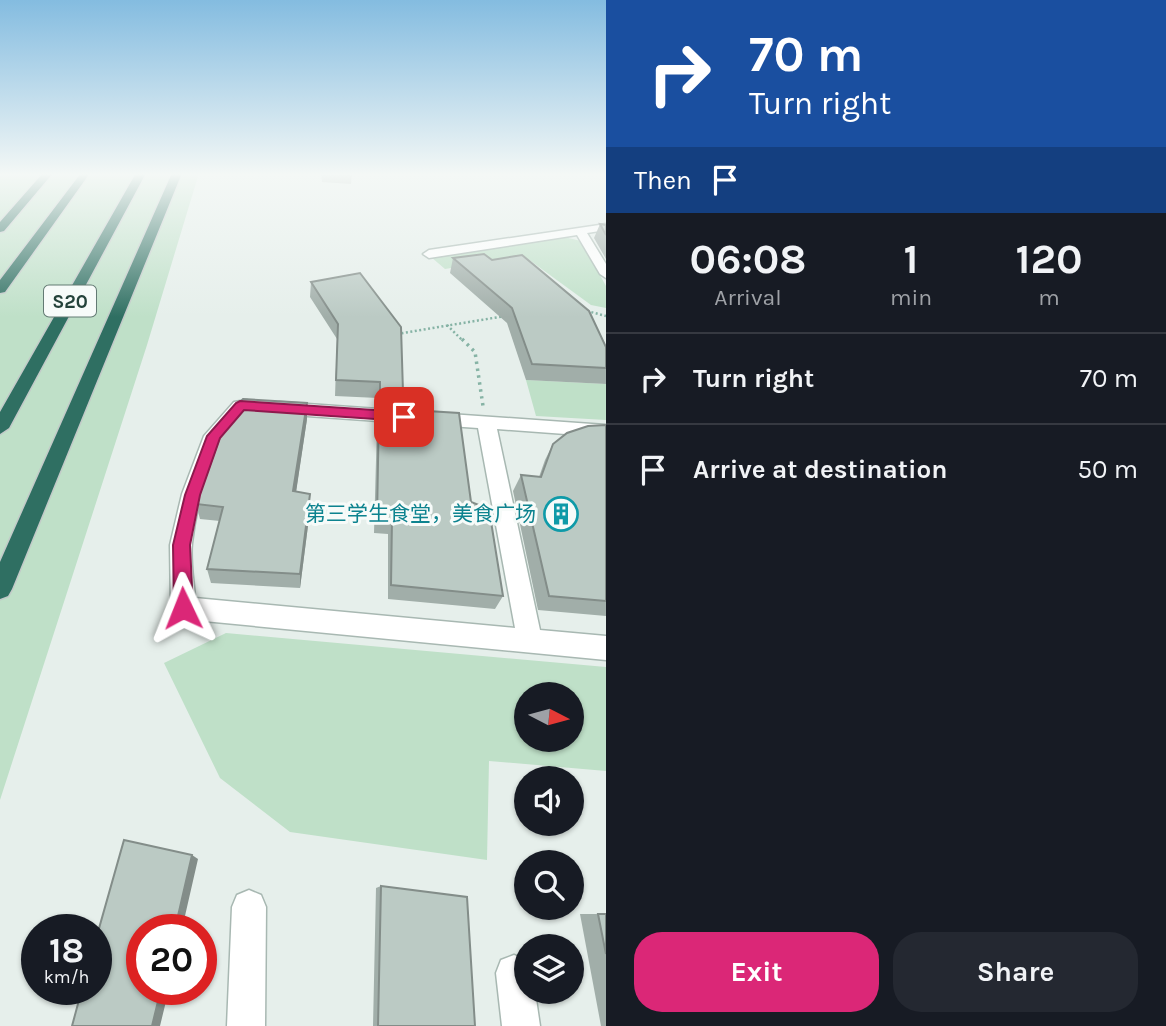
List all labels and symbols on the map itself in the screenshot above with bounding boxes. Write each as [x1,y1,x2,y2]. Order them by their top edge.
road number: S20 [44,286,96,316]
pin [374,387,434,447]
building icon: 第三学生食堂，美食广场 [542,495,580,533]
place label: 第三学生食堂，美食广场 [305,502,536,526]
position arrow [146,571,220,645]
north arrow [514,682,584,752]
speed limit sign: 20 [126,914,217,1005]

